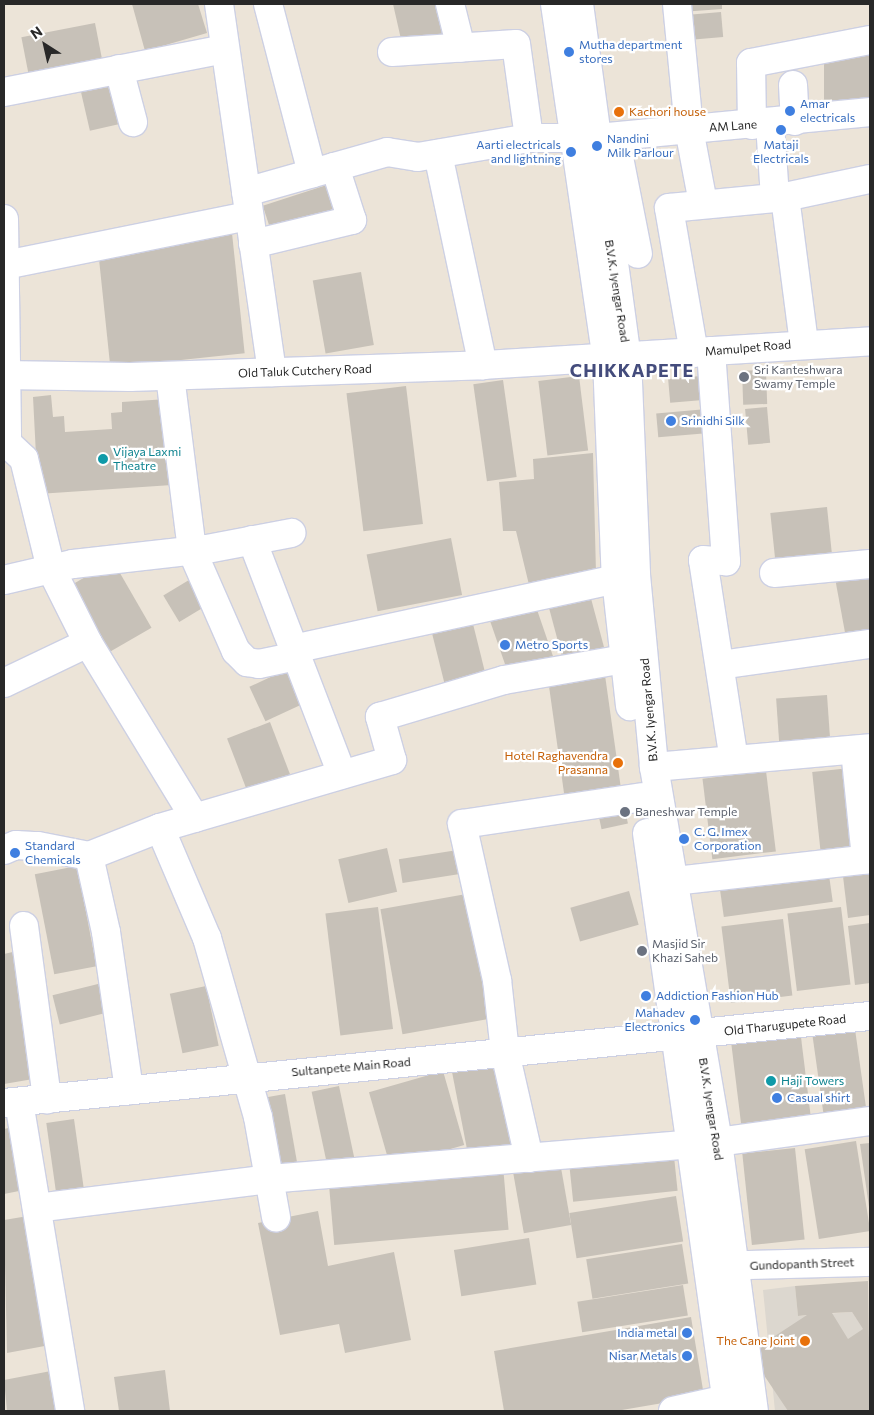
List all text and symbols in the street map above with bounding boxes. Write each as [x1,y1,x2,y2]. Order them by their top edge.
north arrow [20,20,70,70]
text: N [27,22,45,42]
place label: Mutha department stores [579,38,682,66]
marker: Mutha department stores [563,46,575,58]
place label: Amar electricals [800,97,855,125]
place label: Kachori house [629,105,706,119]
marker: Amar electricals [784,105,796,117]
marker: Kachori house [613,106,625,118]
street label: AM Lane [708,117,758,135]
marker: Mataji Electricals [775,124,787,136]
place label: Nandini Milk Parlour [607,132,674,160]
place label: Aarti electricals and lightning [476,138,561,166]
place label: Mataji Electricals [753,138,809,166]
marker: Nandini Milk Parlour [591,140,603,152]
marker: Aarti electricals and lightning [565,146,577,158]
street label: B.V.K. Iyengar Road [602,239,632,343]
street label: Mamulpet Road [704,337,792,359]
district label: CHIKKAPETE [569,359,695,381]
street label: Old Taluk Cutchery Road [238,361,372,381]
place label: Sri Kanteshwara Swamy Temple [754,363,842,391]
marker: Sri Kanteshwara Swamy Temple [738,371,750,383]
place label: Srinidhi Silk [681,414,745,428]
marker: Srinidhi Silk [665,415,677,427]
place label: Vijaya Laxmi Theatre [113,445,181,473]
marker: Vijaya Laxmi Theatre [97,453,109,465]
place label: Metro Sports [515,638,588,652]
marker: Metro Sports [499,639,511,651]
street label: B.V.K. Iyengar Road [637,658,661,762]
place label: Hotel Raghavendra Prasanna [505,749,608,777]
marker: Hotel Raghavendra Prasanna [612,757,624,769]
place label: Baneshwar Temple [635,805,737,819]
marker: Baneshwar Temple [619,806,631,818]
place label: C. G. Imex Corporation [694,825,761,853]
marker: C. G. Imex Corporation [678,833,690,845]
place label: Standard Chemicals [25,839,81,867]
marker: Standard Chemicals [9,847,21,859]
place label: Masjid Sir Khazi Saheb [652,937,718,965]
marker: Masjid Sir Khazi Saheb [636,945,648,957]
place label: Addiction Fashion Hub [656,989,779,1003]
marker: Addiction Fashion Hub [640,990,652,1002]
place label: Mahadev Electronics [625,1006,685,1034]
street label: Old Tharugupete Road [723,1011,847,1039]
marker: Mahadev Electronics [689,1014,701,1026]
street label: Sultanpete Main Road [291,1055,411,1079]
street label: B.V.K. Iyengar Road [696,1057,726,1161]
place label: Haji Towers [781,1074,844,1088]
marker: Haji Towers [765,1075,777,1087]
place label: Casual shirt [787,1091,850,1105]
marker: Casual shirt [771,1092,783,1104]
street label: Gundopanth Street [749,1255,855,1273]
place label: India metal [617,1326,677,1340]
marker: India metal [681,1327,693,1339]
place label: The Cane Joint [716,1334,795,1348]
marker: The Cane Joint [799,1335,811,1347]
place label: Nisar Metals [609,1349,677,1363]
marker: Nisar Metals [681,1350,693,1362]

